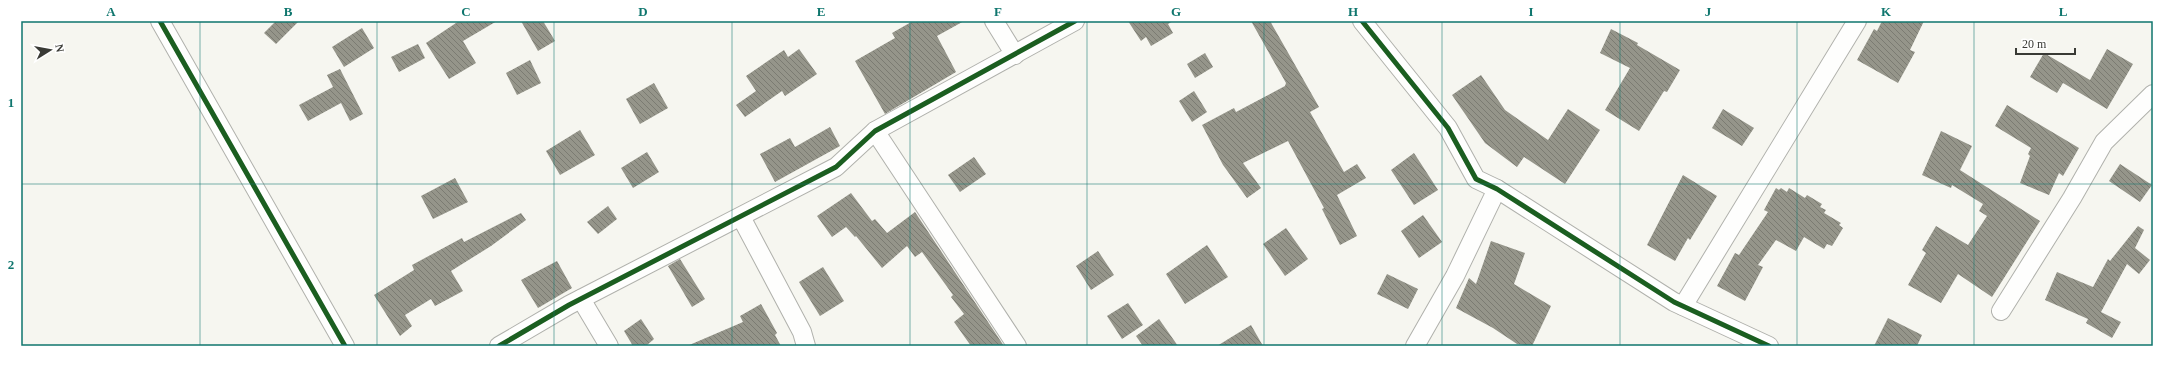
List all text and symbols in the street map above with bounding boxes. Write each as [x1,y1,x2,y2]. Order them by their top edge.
text: A [106,4,116,19]
text: B [284,4,293,19]
text: C [461,4,471,19]
text: D [638,4,648,19]
text: E [817,4,825,19]
text: F [994,4,1002,19]
text: G [1171,4,1181,19]
text: H [1348,4,1358,19]
text: I [1528,4,1534,19]
text: J [1705,4,1712,19]
text: K [1881,4,1892,19]
text: L [2059,4,2068,19]
north arrow [30,30,70,70]
scale bar [2016,30,2075,56]
text: 20 m [2022,37,2047,51]
text: N [53,43,66,53]
text: 1 [8,95,14,110]
text: 2 [8,257,14,272]

